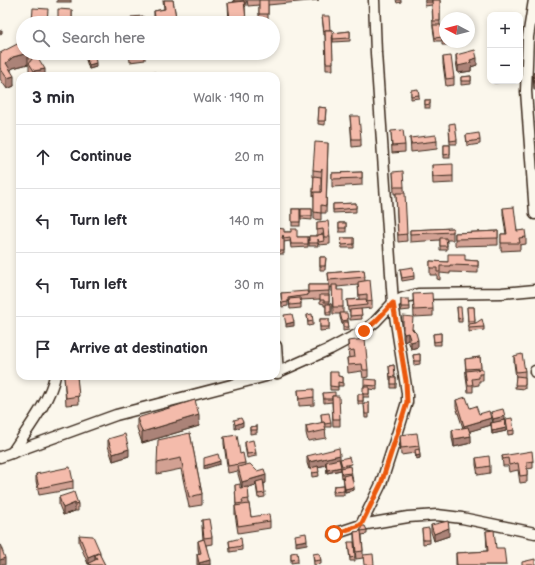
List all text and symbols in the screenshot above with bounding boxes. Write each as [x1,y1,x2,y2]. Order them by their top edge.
north arrow [439,12,475,48]
map controls [487,12,523,84]
button: + [487,12,523,48]
search box [16,16,280,60]
icon: search [30,27,52,49]
text: Search here [62,29,145,48]
button: − [487,48,523,84]
text: 3 min [32,88,75,108]
text: Walk · 190 m [193,90,264,106]
icon: ahead [32,146,54,168]
text: Continue [70,147,132,166]
text: 20 m [234,149,264,165]
icon: left [32,210,54,232]
text: Turn left [70,211,127,230]
text: 140 m [229,213,264,229]
icon: left [32,274,54,296]
text: Turn left [70,275,127,294]
text: 30 m [234,277,264,293]
route end [355,322,373,340]
icon: arrive [32,338,54,360]
text: Arrive at destination [70,339,208,358]
route start [325,525,343,543]

